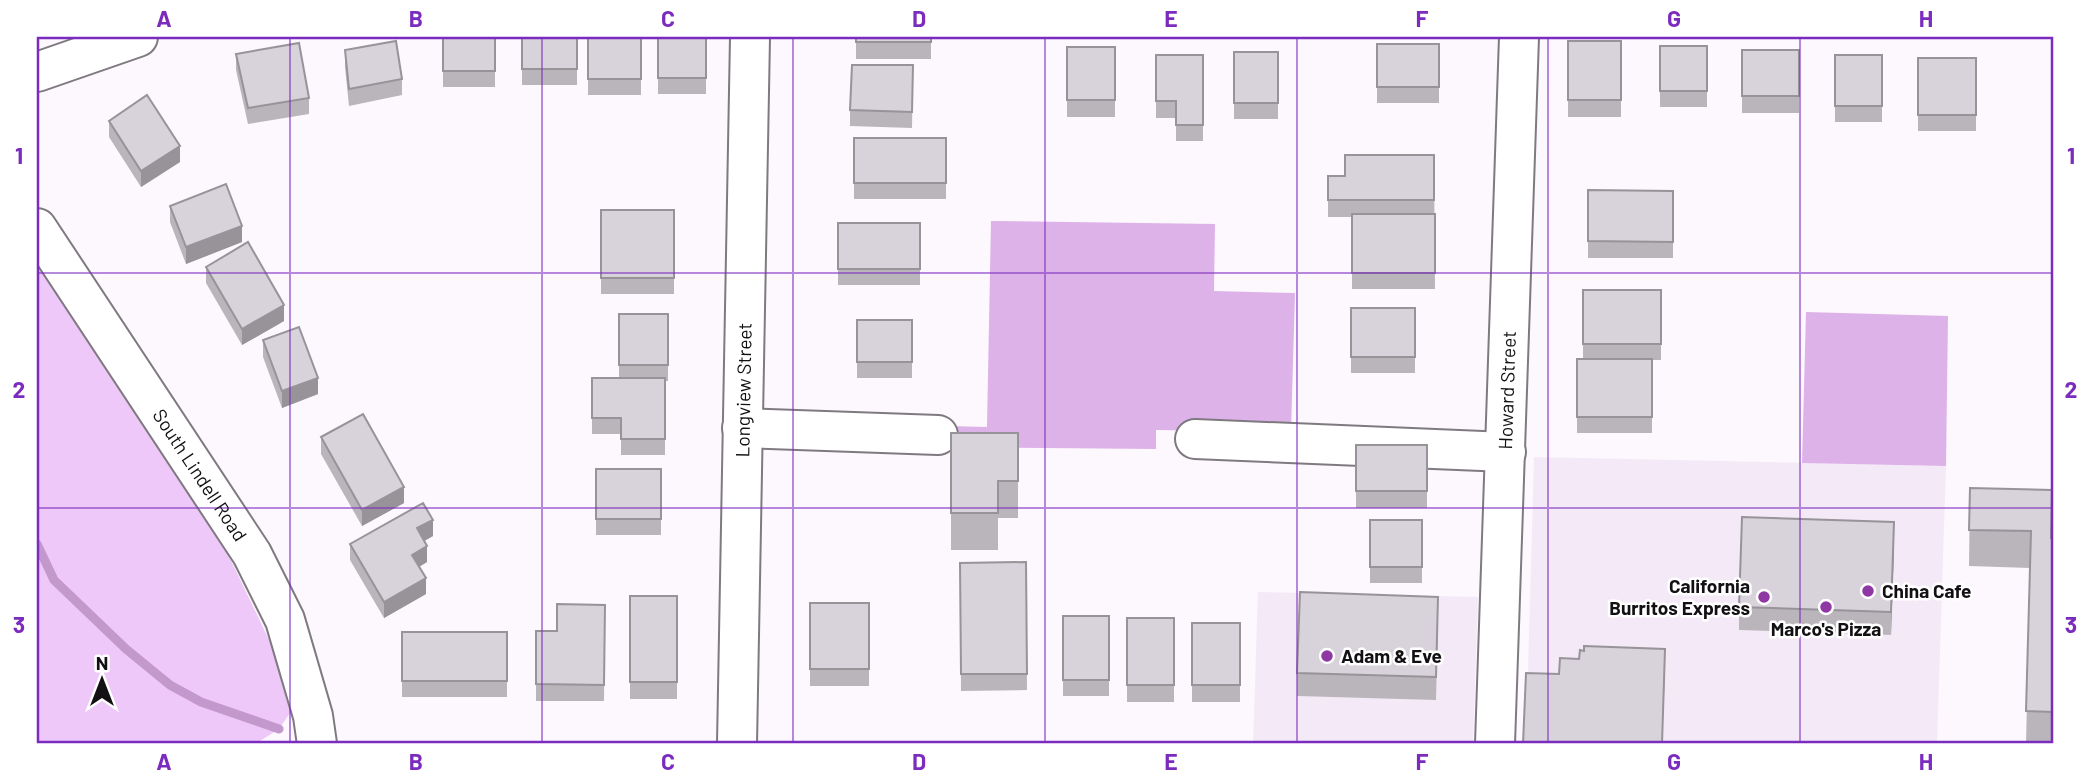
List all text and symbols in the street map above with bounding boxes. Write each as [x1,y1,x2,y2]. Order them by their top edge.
text: A [156,4,172,32]
text: B [409,4,423,32]
text: C [661,4,675,32]
text: D [912,4,926,32]
text: E [1164,4,1178,32]
text: F [1416,4,1429,32]
text: G [1667,4,1681,32]
text: H [1919,4,1933,32]
text: 1 [15,141,23,169]
text: 1 [2067,141,2075,169]
street label: Longview Street [730,322,756,458]
street label: Howard Street [1493,331,1520,450]
text: 2 [13,375,25,403]
text: 2 [2065,375,2077,403]
street label: South Lindell Road [149,404,252,545]
place label: California Burritos Express [1609,574,1750,619]
place label: China Cafe [1882,579,1971,602]
marker: China Cafe [1860,583,1876,599]
marker: California Burritos Express [1756,589,1772,605]
marker: Marco's Pizza [1818,599,1834,615]
text: 3 [13,610,25,638]
text: 3 [2065,610,2077,638]
place label: Marco's Pizza [1771,617,1881,640]
north arrow [66,644,136,714]
place label: Adam & Eve [1341,644,1442,667]
marker: Adam & Eve [1319,648,1335,664]
text: N [96,651,108,674]
text: A [156,747,172,775]
text: B [409,747,423,775]
text: C [661,747,675,775]
text: D [912,747,926,775]
text: E [1164,747,1178,775]
text: F [1416,747,1429,775]
text: G [1667,747,1681,775]
text: H [1919,747,1933,775]

